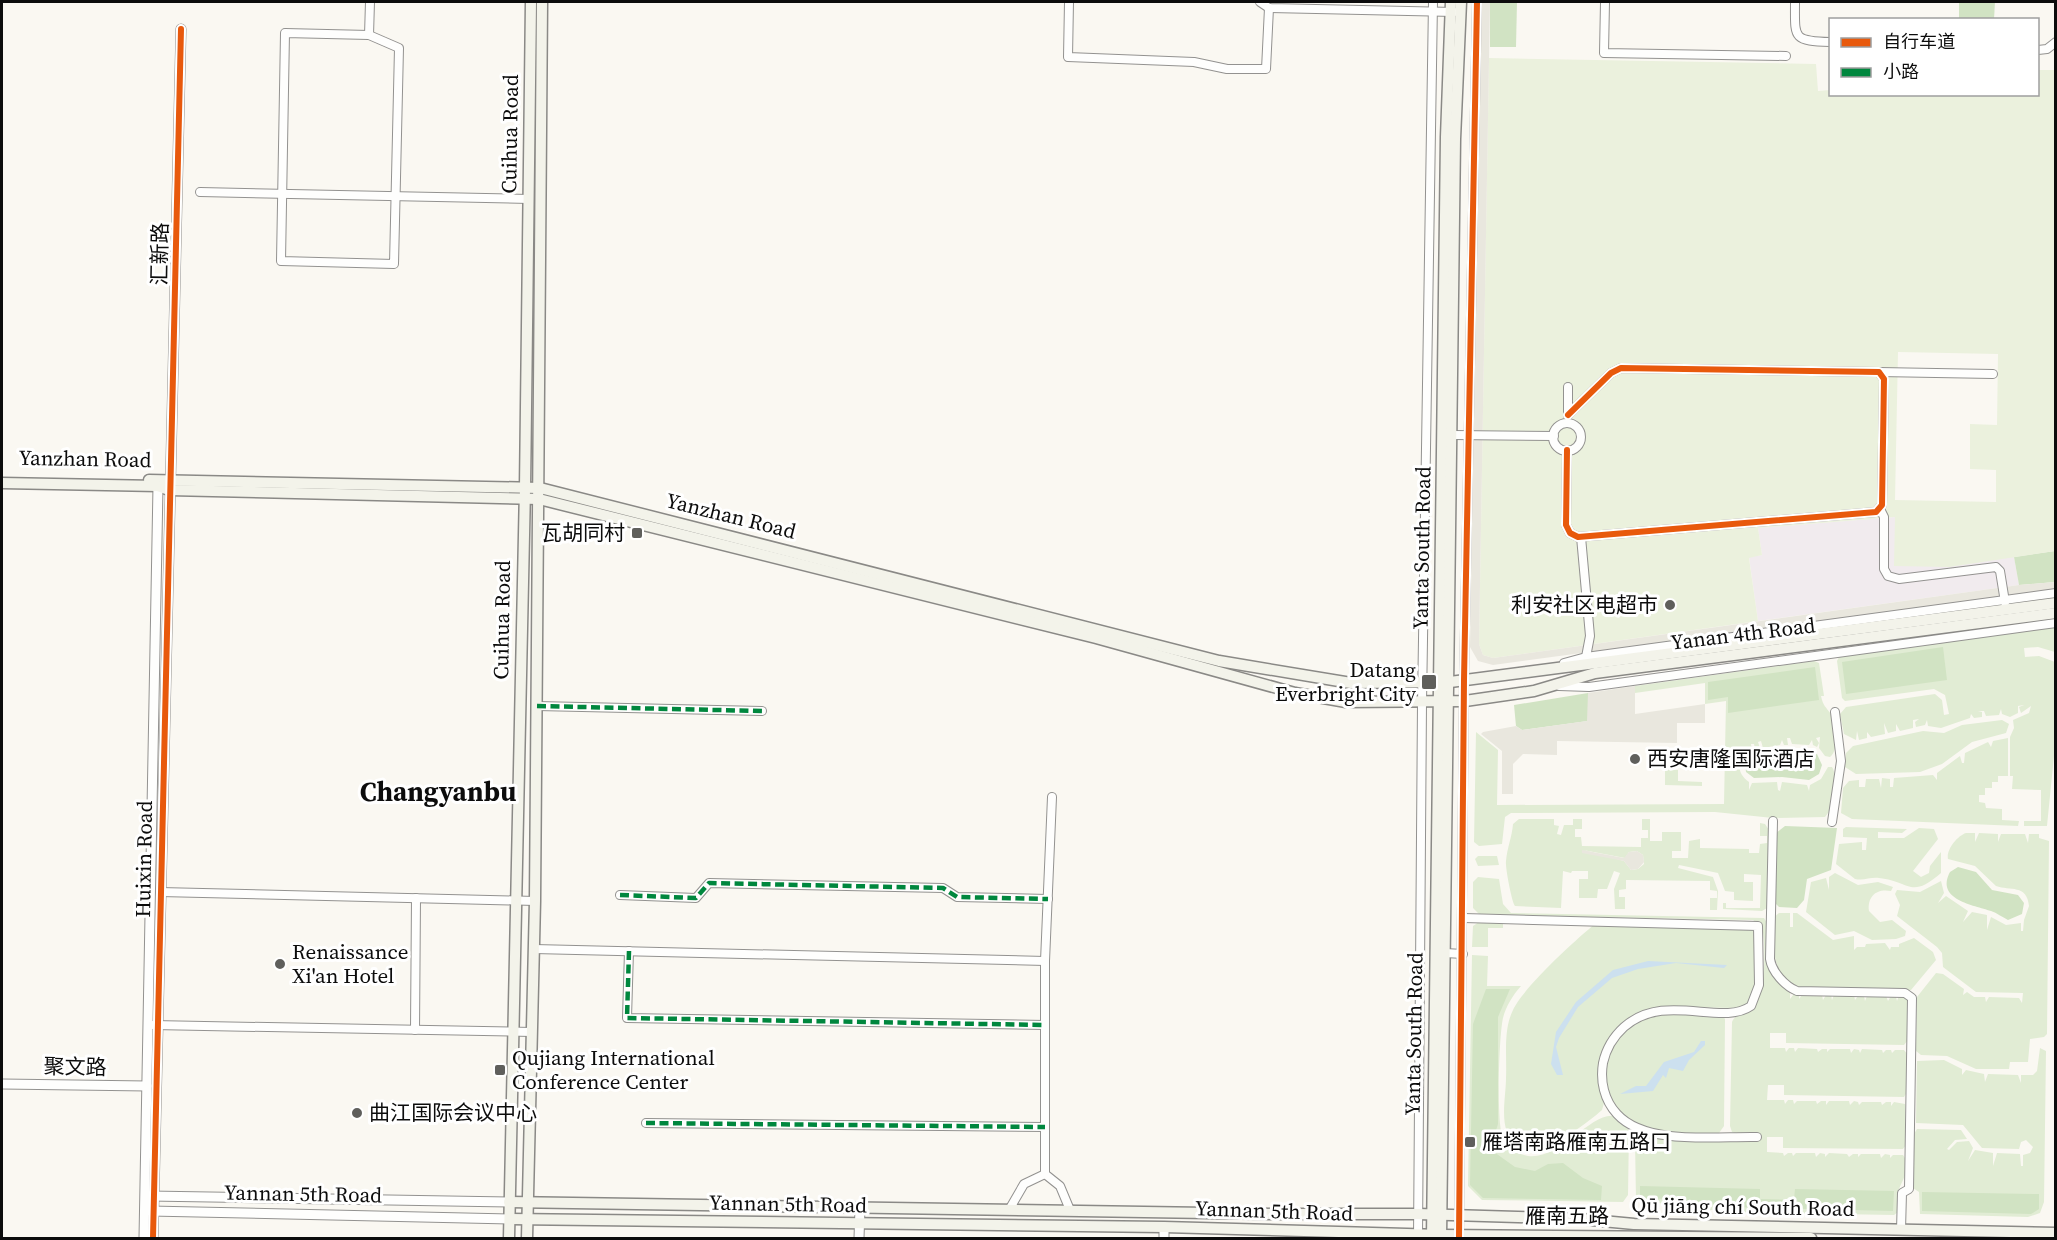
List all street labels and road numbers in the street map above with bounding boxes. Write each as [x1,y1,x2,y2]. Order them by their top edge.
street label: Cuihua Road [494,74,525,194]
street label: 汇新路 [144,222,175,286]
street label: Yanzhan Road [18,443,152,474]
street label: Yanta South Road [1406,466,1437,630]
street label: Yanzhan Road [663,485,799,546]
street label: Cuihua Road [486,560,517,680]
street label: Yanan 4th Road [1669,610,1817,657]
street label: Huixin Road [128,800,159,918]
street label: Yanta South Road [1398,952,1429,1116]
street label: 聚文路 [43,1051,107,1082]
street label: Yannan 5th Road [224,1178,382,1209]
street label: Yannan 5th Road [709,1188,867,1219]
street label: Qū jiāng chí South Road [1631,1190,1855,1223]
street label: Yannan 5th Road [1194,1193,1354,1228]
street label: 雁南五路 [1525,1201,1609,1230]

